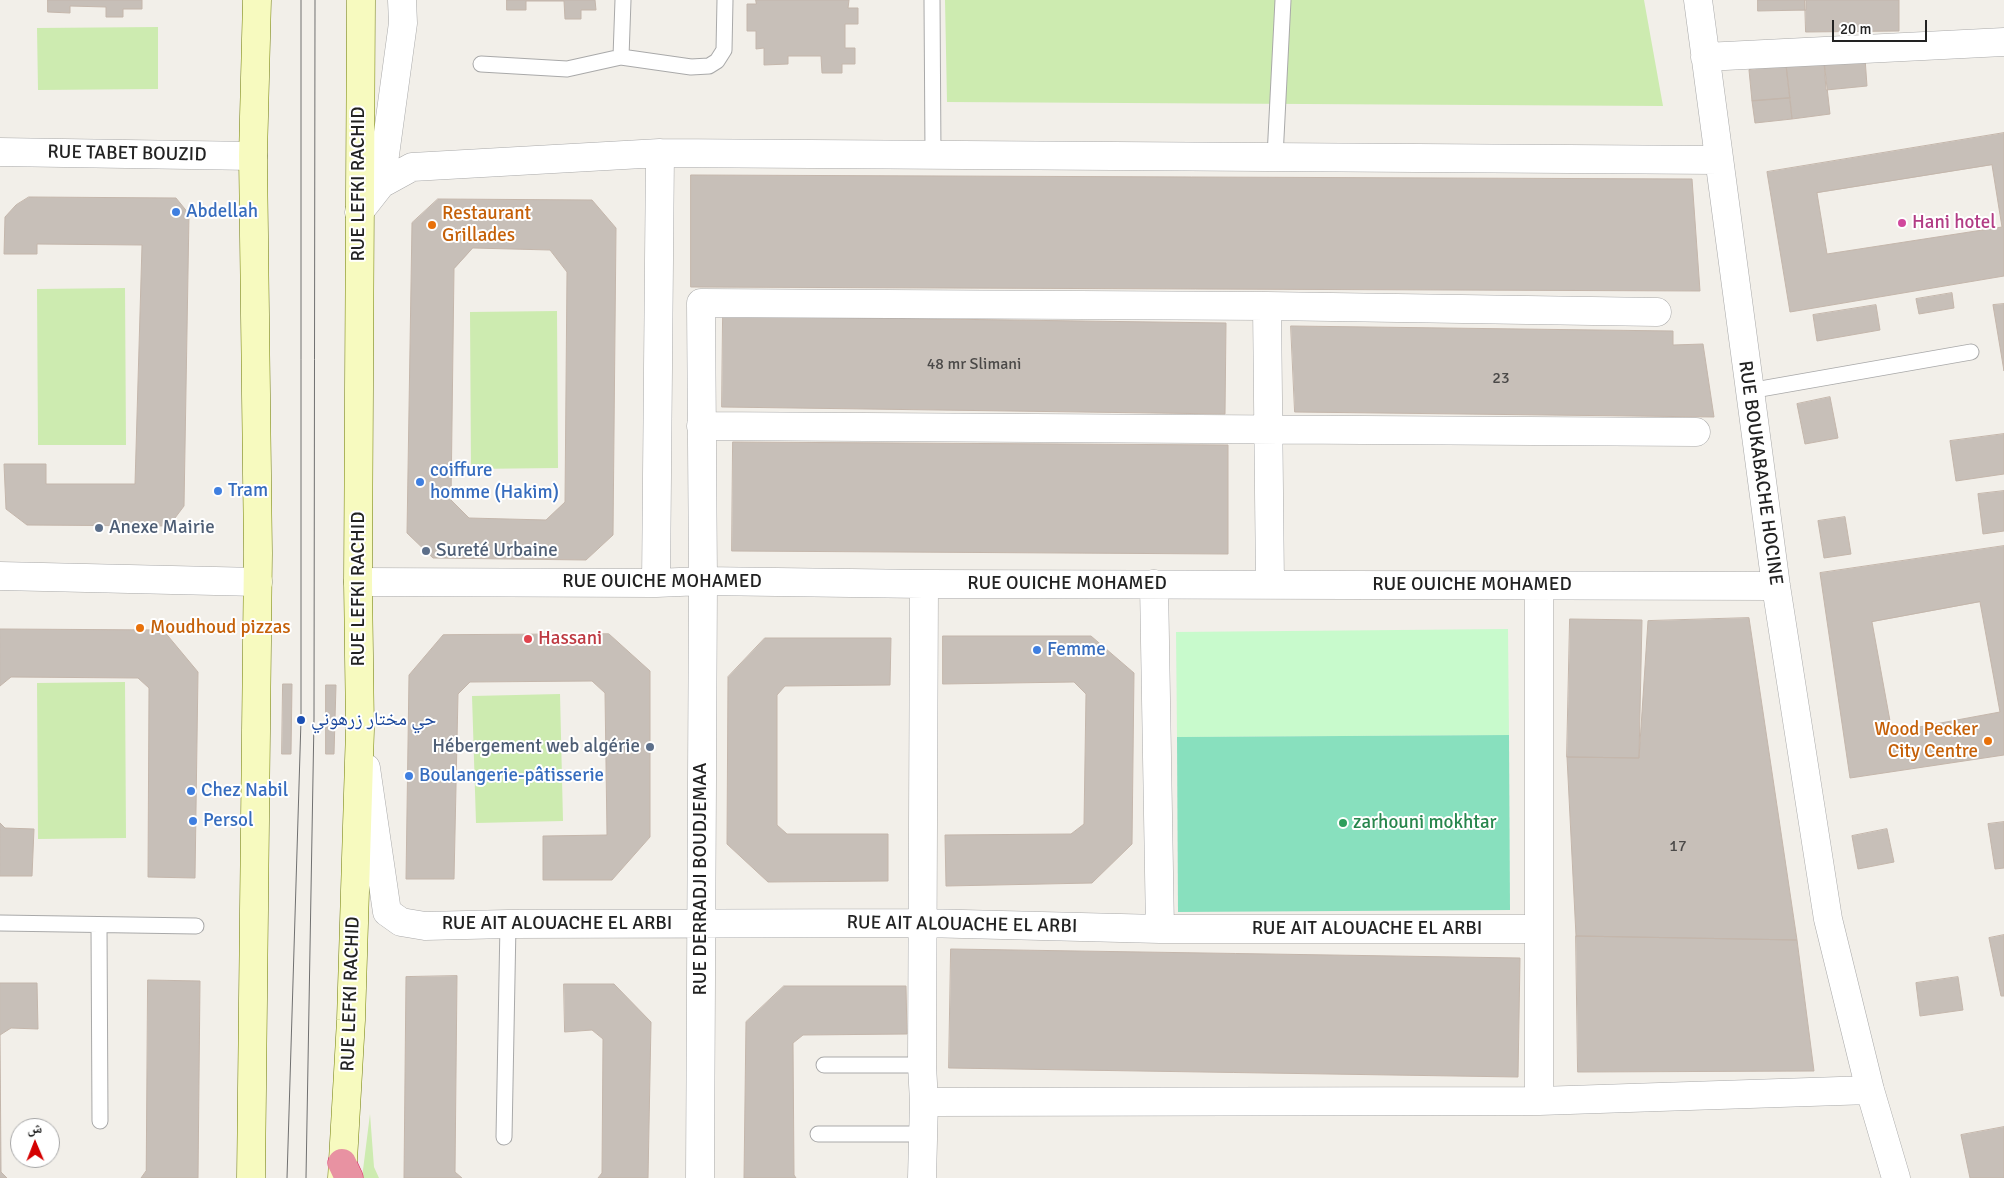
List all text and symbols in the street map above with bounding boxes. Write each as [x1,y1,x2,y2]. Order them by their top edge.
scale bar [1834,10,1929,42]
text: 20 m [1840,20,1871,38]
street label: RUE LEFKI RACHID [348,106,370,262]
street label: RUE TABET BOUZID [47,141,207,167]
place label: Abdellah [186,201,258,223]
place label: Restaurant Grillades [442,203,531,247]
marker: Abdellah [170,206,182,218]
place label: Hani hotel [1912,212,1996,234]
marker: Hani hotel [1896,217,1908,229]
marker: Restaurant Grillades [426,219,438,231]
house number: 48 mr Slimani [927,355,1021,375]
street label: RUE BOUKABACHE HOCINE [1733,359,1787,587]
house number: 23 [1492,369,1510,389]
place label: coiffure homme (Hakim) [430,460,559,504]
marker: coiffure homme (Hakim) [414,476,426,488]
place label: Tram [228,480,268,502]
marker: Tram [212,485,224,497]
street label: RUE LEFKI RACHID [348,511,370,667]
place label: Anexe Mairie [109,517,215,539]
marker: Anexe Mairie [93,522,105,534]
place label: Sureté Urbaine [436,540,558,562]
marker: Sureté Urbaine [420,545,432,557]
street label: RUE OUICHE MOHAMED [562,571,762,593]
street label: RUE OUICHE MOHAMED [967,573,1167,595]
street label: RUE OUICHE MOHAMED [1372,574,1572,596]
place label: Moudhoud pizzas [150,617,291,639]
marker: Moudhoud pizzas [134,622,146,634]
place label: Hassani [538,628,602,650]
marker: Hassani [522,633,534,645]
place label: Femme [1047,639,1106,661]
marker: Femme [1031,644,1043,656]
place label: حي مختار زرهوني [311,709,436,731]
marker: حي مختار زرهوني [295,714,307,726]
place label: Wood Pecker City Centre [1874,719,1978,763]
marker: Wood Pecker City Centre [1982,735,1994,747]
place label: Hébergement web algérie [432,736,640,758]
marker: Hébergement web algérie [644,741,656,753]
street label: RUE DERRADJI BOUDJEMAA [690,763,712,995]
place label: Boulangerie-pâtisserie [419,765,604,787]
marker: Boulangerie-pâtisserie [403,770,415,782]
place label: Chez Nabil [201,780,288,802]
marker: Chez Nabil [185,785,197,797]
place label: Persol [203,810,254,832]
place label: zarhouni mokhtar [1353,812,1497,834]
marker: Persol [187,815,199,827]
marker: zarhouni mokhtar [1337,817,1349,829]
house number: 17 [1669,837,1687,857]
street label: RUE AIT ALOUACHE EL ARBI [846,912,1078,938]
street label: RUE AIT ALOUACHE EL ARBI [442,913,672,935]
street label: RUE LEFKI RACHID [337,916,365,1072]
street label: RUE AIT ALOUACHE EL ARBI [1252,918,1482,940]
north arrow [10,1118,60,1168]
text: ش [27,1120,42,1137]

